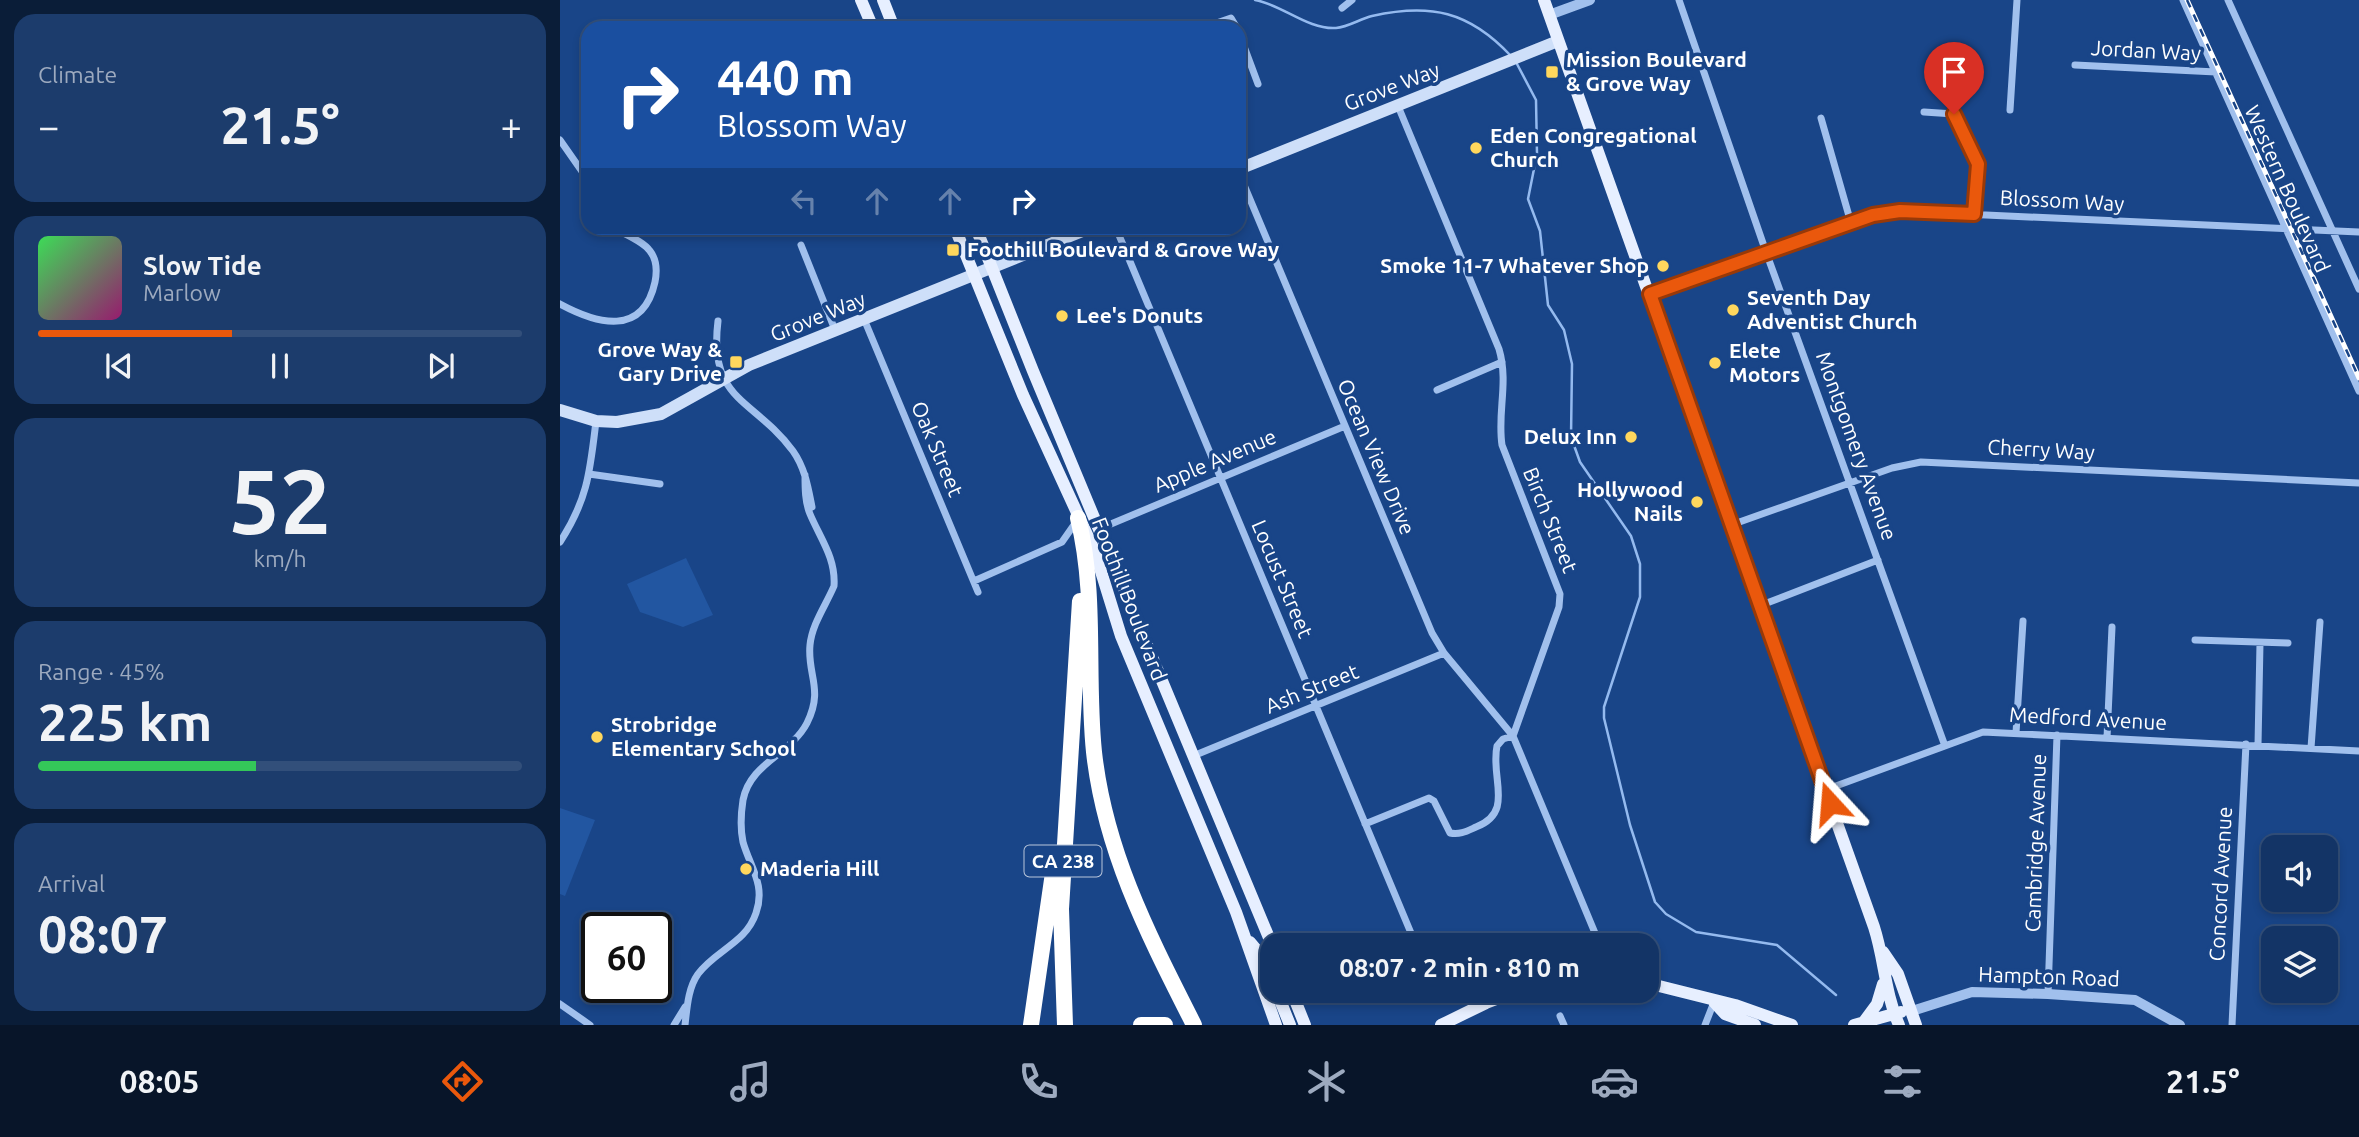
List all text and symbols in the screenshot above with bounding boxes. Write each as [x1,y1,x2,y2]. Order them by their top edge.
street label: Jordan Way [2090,35,2202,65]
pin [1924,42,1984,114]
place label: Mission Boulevard & Grove Way [1566,47,1747,95]
icon: right [602,49,693,140]
text: 440 m [717,49,854,104]
icon: arrive [1935,53,1973,91]
street label: Grove Way [1340,57,1443,115]
text: Climate [38,62,117,87]
marker: Mission Boulevard & Grove Way [1544,64,1560,80]
text: 21.5° [220,96,340,154]
street label: Western Boulevard [2240,101,2336,276]
text: − [38,105,59,147]
text: + [501,105,522,147]
text: Blossom Way [717,107,907,143]
place label: Eden Congregational Church [1490,123,1697,171]
marker: Eden Congregational Church [1468,140,1484,156]
icon: left [785,182,823,220]
icon: ahead [858,182,896,220]
icon: ahead [931,182,969,220]
icon: right [1004,182,1042,220]
street label: Blossom Way [1999,185,2125,215]
place label: Foothill Boulevard & Grove Way [967,237,1279,261]
marker: Foothill Boulevard & Grove Way [945,242,961,258]
text: Slow Tide [143,251,262,280]
place label: Smoke 11-7 Whatever Shop [1380,253,1649,277]
marker: Smoke 11-7 Whatever Shop [1655,258,1671,274]
text: Marlow [143,280,221,305]
place label: Seventh Day Adventist Church [1747,285,1917,333]
street label: Grove Way [766,286,869,346]
marker: Seventh Day Adventist Church [1725,302,1741,318]
place label: Lee's Donuts [1076,303,1203,327]
marker: Lee's Donuts [1054,308,1070,324]
place label: Grove Way & Gary Drive [597,337,722,385]
place label: Elete Motors [1729,338,1800,386]
icon: previous [100,347,138,385]
icon: pause [261,347,299,385]
icon: next [422,347,460,385]
street label: Montgomery Avenue [1812,348,1902,543]
marker: Grove Way & Gary Drive [728,354,744,370]
marker: Elete Motors [1707,355,1723,371]
street label: Ocean View Drive [1333,375,1421,538]
street label: Oak Street [907,397,969,500]
street label: Apple Avenue [1150,423,1280,497]
place label: Delux Inn [1524,424,1617,448]
marker: Delux Inn [1623,429,1639,445]
street label: Cherry Way [1987,434,2095,464]
text: 52 [229,449,331,551]
street label: Birch Street [1519,463,1583,576]
place label: Hollywood Nails [1577,477,1683,525]
marker: Hollywood Nails [1689,494,1705,510]
street label: Foothill Boulevard [1088,514,1172,684]
street label: Locust Street [1247,516,1318,641]
text: km/h [253,546,307,571]
text: Range · 45% [38,659,165,684]
street label: Ash Street [1261,659,1362,718]
text: 225 km [38,693,212,751]
street label: Medford Avenue [2008,702,2168,734]
place label: Strobridge Elementary School [611,712,796,760]
marker: Strobridge Elementary School [589,729,605,745]
street label: Cambridge Avenue [2020,753,2050,933]
position arrow [1793,766,1867,840]
street label: Concord Avenue [2204,806,2236,962]
map controls [2261,835,2338,1003]
button: sound [2261,835,2338,912]
road number: CA 238 [1024,846,1102,876]
place label: Maderia Hill [760,856,879,880]
marker: Maderia Hill [738,861,754,877]
text: Arrival [38,871,105,896]
text: 08:07 [38,905,168,963]
speed limit sign: 60 [581,912,672,1003]
button: layers [2261,926,2338,1003]
text: 08:07 · 2 min · 810 m [1339,953,1580,982]
street label: Hampton Road [1978,962,2120,990]
icon: directions [438,1057,487,1106]
icon: music [726,1057,775,1106]
icon: phone [1014,1057,1063,1106]
icon: climate [1302,1057,1351,1106]
icon: car [1590,1057,1639,1106]
icon: filters [1878,1057,1927,1106]
text: 08:05 [119,1063,200,1099]
text: 21.5° [2166,1063,2239,1099]

